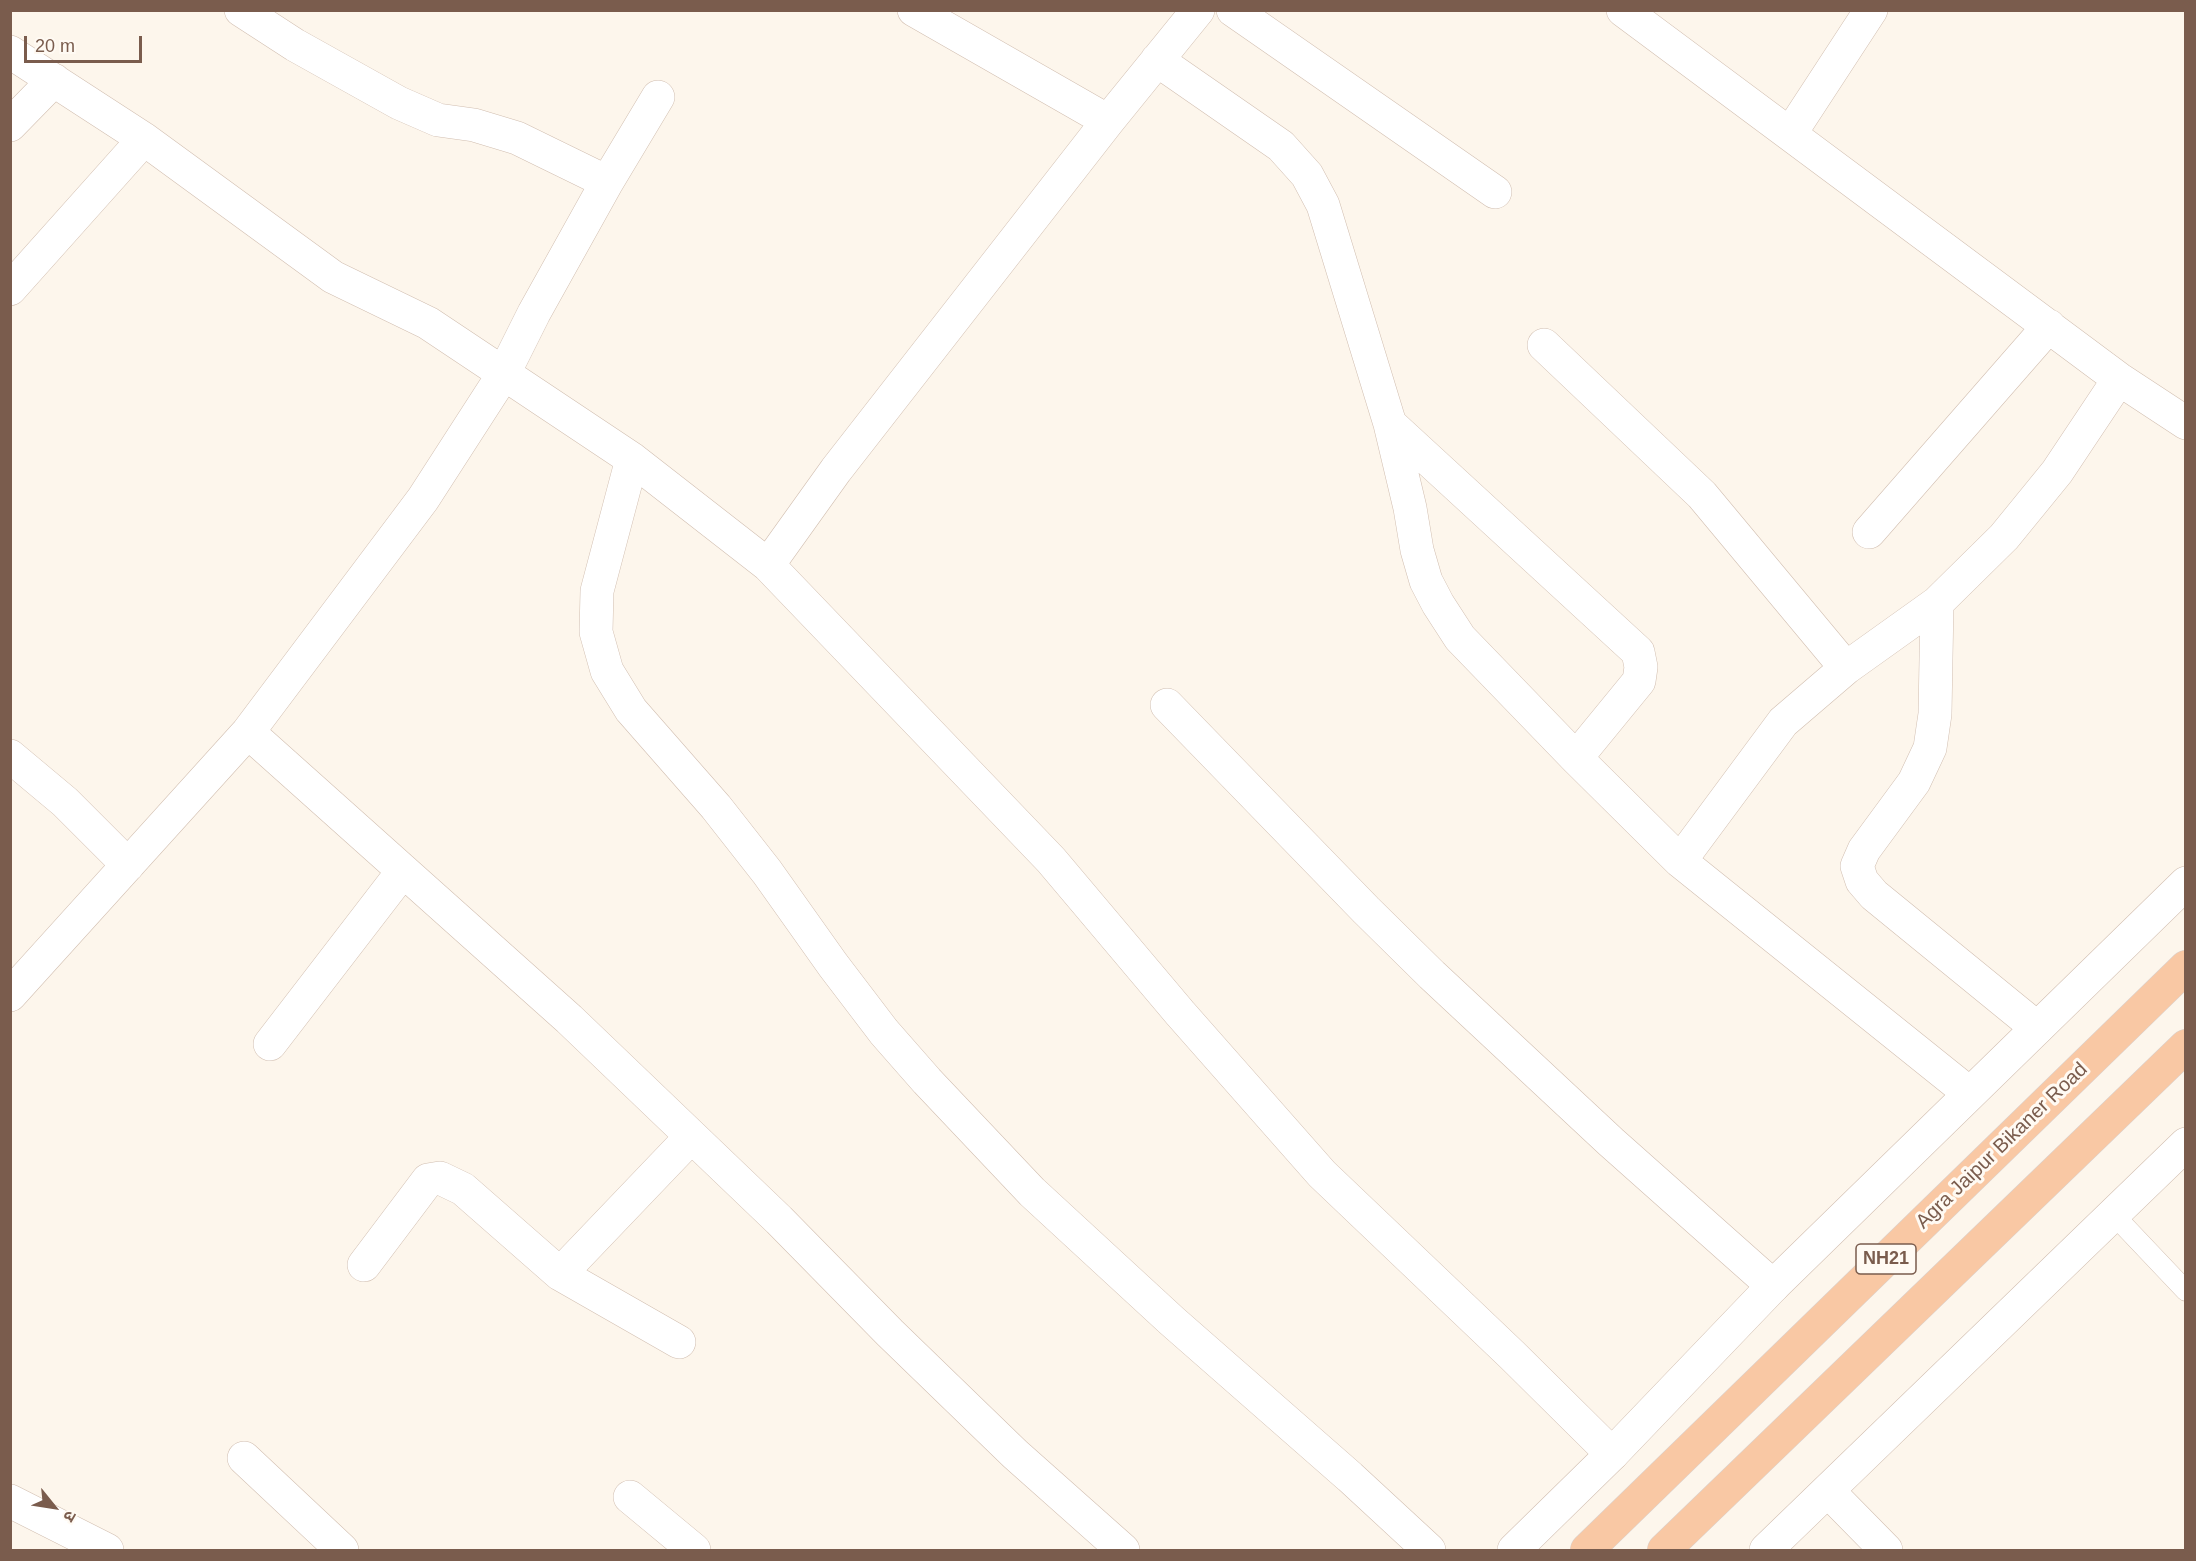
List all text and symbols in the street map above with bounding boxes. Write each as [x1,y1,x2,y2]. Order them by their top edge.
scale bar [27,24,146,62]
text: 20 m [35,36,75,56]
street label: Agra Jaipur Bikaner Road [1911,1058,2093,1234]
road number: NH21 [1856,1244,1916,1274]
north arrow [24,1477,84,1537]
text: उ [60,1508,80,1525]

